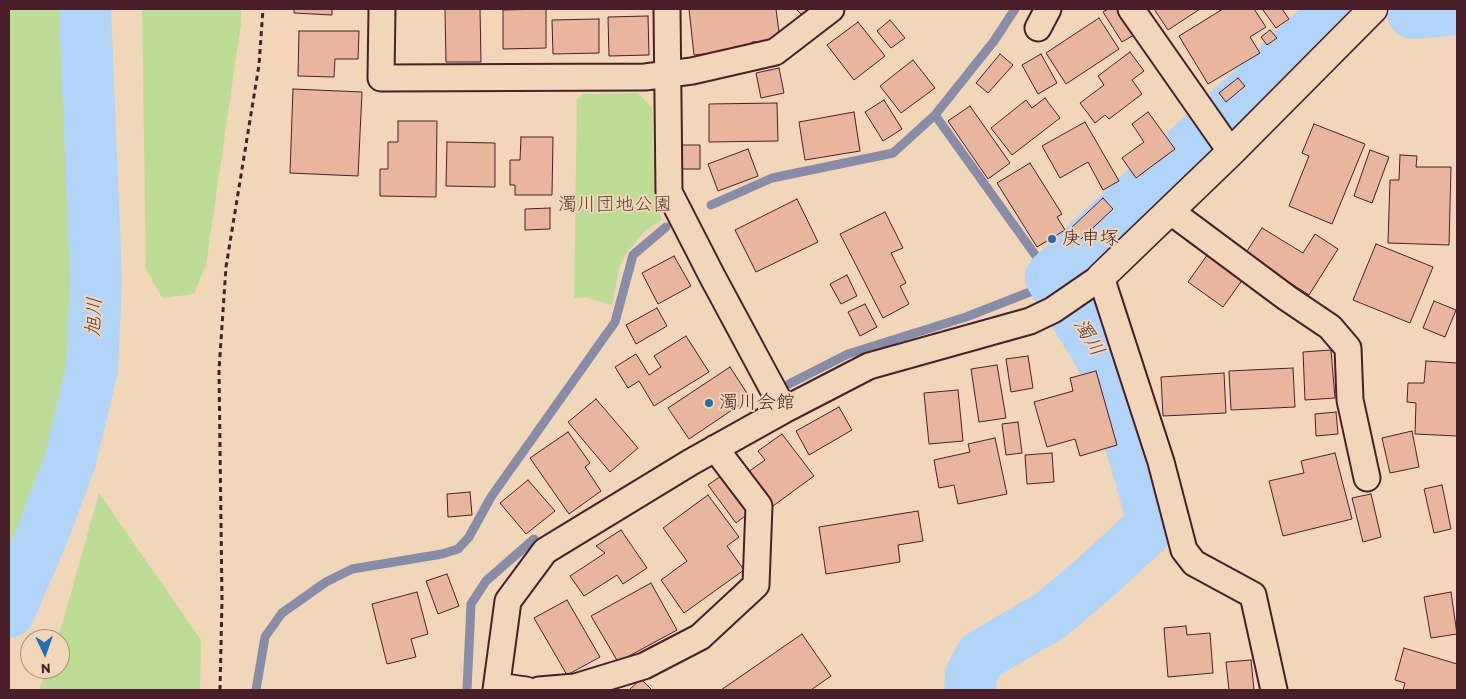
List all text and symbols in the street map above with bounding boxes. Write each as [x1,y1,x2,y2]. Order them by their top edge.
park label: 濁川団地公園 [558,194,672,216]
place label: 庚申塚 [1062,228,1119,250]
marker: 庚申塚 [1046,233,1058,245]
water label: 旭川 [82,296,108,338]
water label: 濁川 [1067,315,1109,361]
place label: 濁川会館 [719,392,795,414]
marker: 濁川会館 [703,397,715,409]
north arrow [20,629,70,679]
text: N [41,660,51,677]

